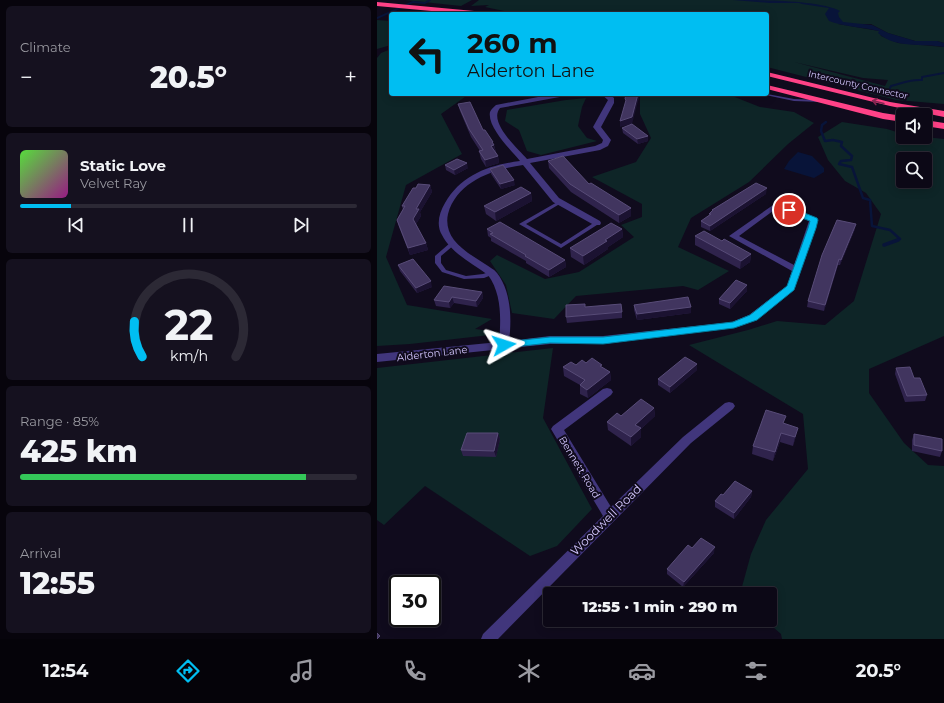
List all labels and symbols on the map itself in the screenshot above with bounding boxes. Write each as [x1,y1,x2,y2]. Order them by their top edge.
street label: Intercounty Connector [807,68,909,101]
one-way arrow [872,97,885,105]
pin [772,193,806,227]
position arrow [483,324,525,366]
street label: Alderton Lane [396,343,468,364]
street label: Bennett Road [556,434,603,501]
street label: Woodwell Road [567,481,644,558]
speed limit sign: 30 [389,575,441,627]

